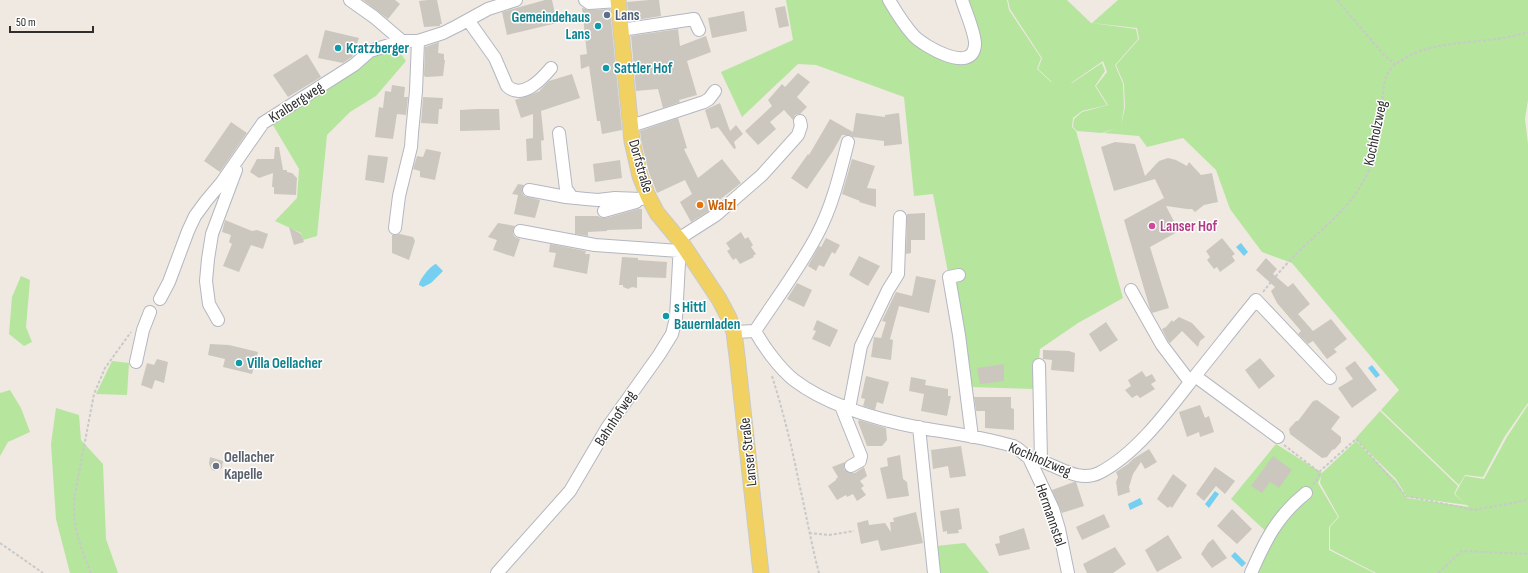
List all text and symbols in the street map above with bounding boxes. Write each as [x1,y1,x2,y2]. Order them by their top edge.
place label: Lans [615,6,640,25]
scale bar [10,8,93,34]
place label: Gemeindehaus Lans [512,8,590,44]
marker: Lans [602,10,612,20]
text: 50 m [16,15,36,30]
marker: Gemeindehaus Lans [593,21,603,31]
place label: Kratzberger [346,39,409,58]
marker: Kratzberger [333,43,343,53]
place label: Sattler Hof [614,59,673,78]
marker: Sattler Hof [601,63,611,73]
street label: Kralbergweg [265,78,327,127]
street label: Kochholzweg [1359,99,1392,168]
street label: Dorfstraße [624,137,657,195]
place label: Walzl [708,196,736,215]
marker: Walzl [695,200,705,210]
place label: Lanser Hof [1160,217,1217,236]
marker: Lanser Hof [1147,221,1157,231]
place label: s Hittl Bauernladen [674,298,740,334]
marker: s Hittl Bauernladen [661,311,671,321]
place label: Villa Oellacher [247,354,323,373]
marker: Villa Oellacher [234,358,244,368]
street label: Bahnhofweg [590,387,640,450]
street label: Lanser Straße [735,417,762,487]
street label: Kochholzweg [1006,438,1074,481]
place label: Oellacher Kapelle [224,448,275,484]
marker: Oellacher Kapelle [211,461,221,471]
street label: Hermannstal [1031,482,1070,549]

